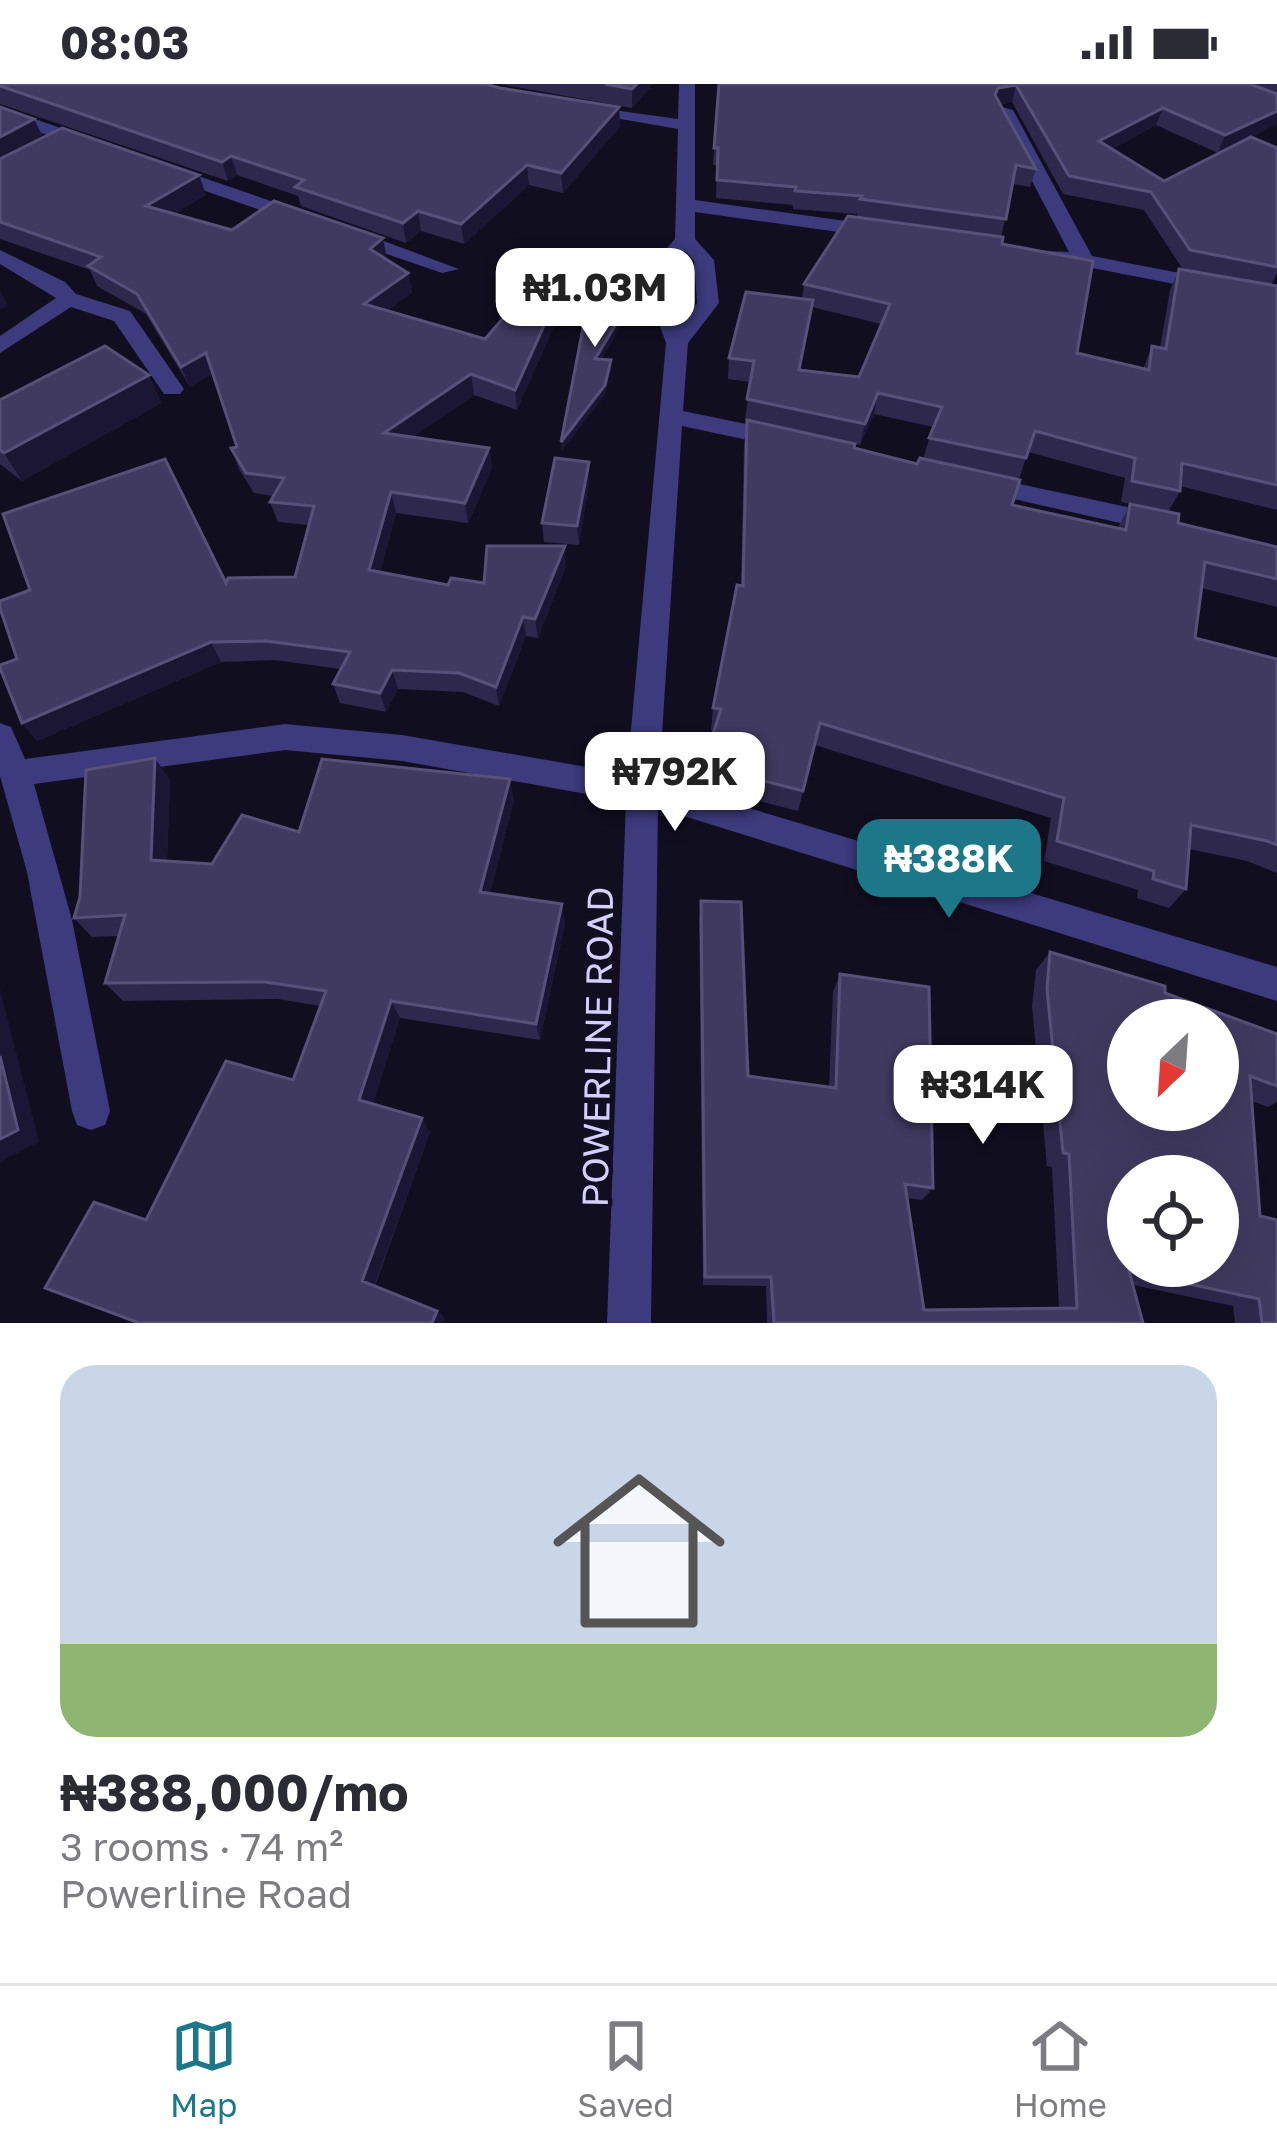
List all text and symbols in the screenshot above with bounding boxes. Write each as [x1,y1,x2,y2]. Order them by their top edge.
text: 08:03 [60,15,189,69]
pin: ₦1.03M [497,248,693,350]
text: ₦1.03M [523,263,667,310]
pin: ₦792K [591,732,759,834]
text: ₦792K [612,747,738,794]
pin: ₦388K [865,819,1033,921]
text: ₦388K [884,834,1014,881]
street label: POWERLINE ROAD [573,886,621,1208]
north arrow [1107,999,1239,1131]
map controls [1107,999,1239,1287]
pin: ₦314K [899,1045,1067,1147]
text: ₦314K [921,1060,1045,1107]
button: locate [1107,1155,1239,1287]
icon: home [531,1443,747,1659]
text: ₦388,000/mo [60,1761,409,1822]
text: 3 rooms · 74 m² [60,1823,343,1870]
text: Powerline Road [60,1870,352,1917]
tab: Map [170,2013,237,2124]
tab: Saved [577,2013,674,2124]
tab: Home [1014,2013,1107,2124]

